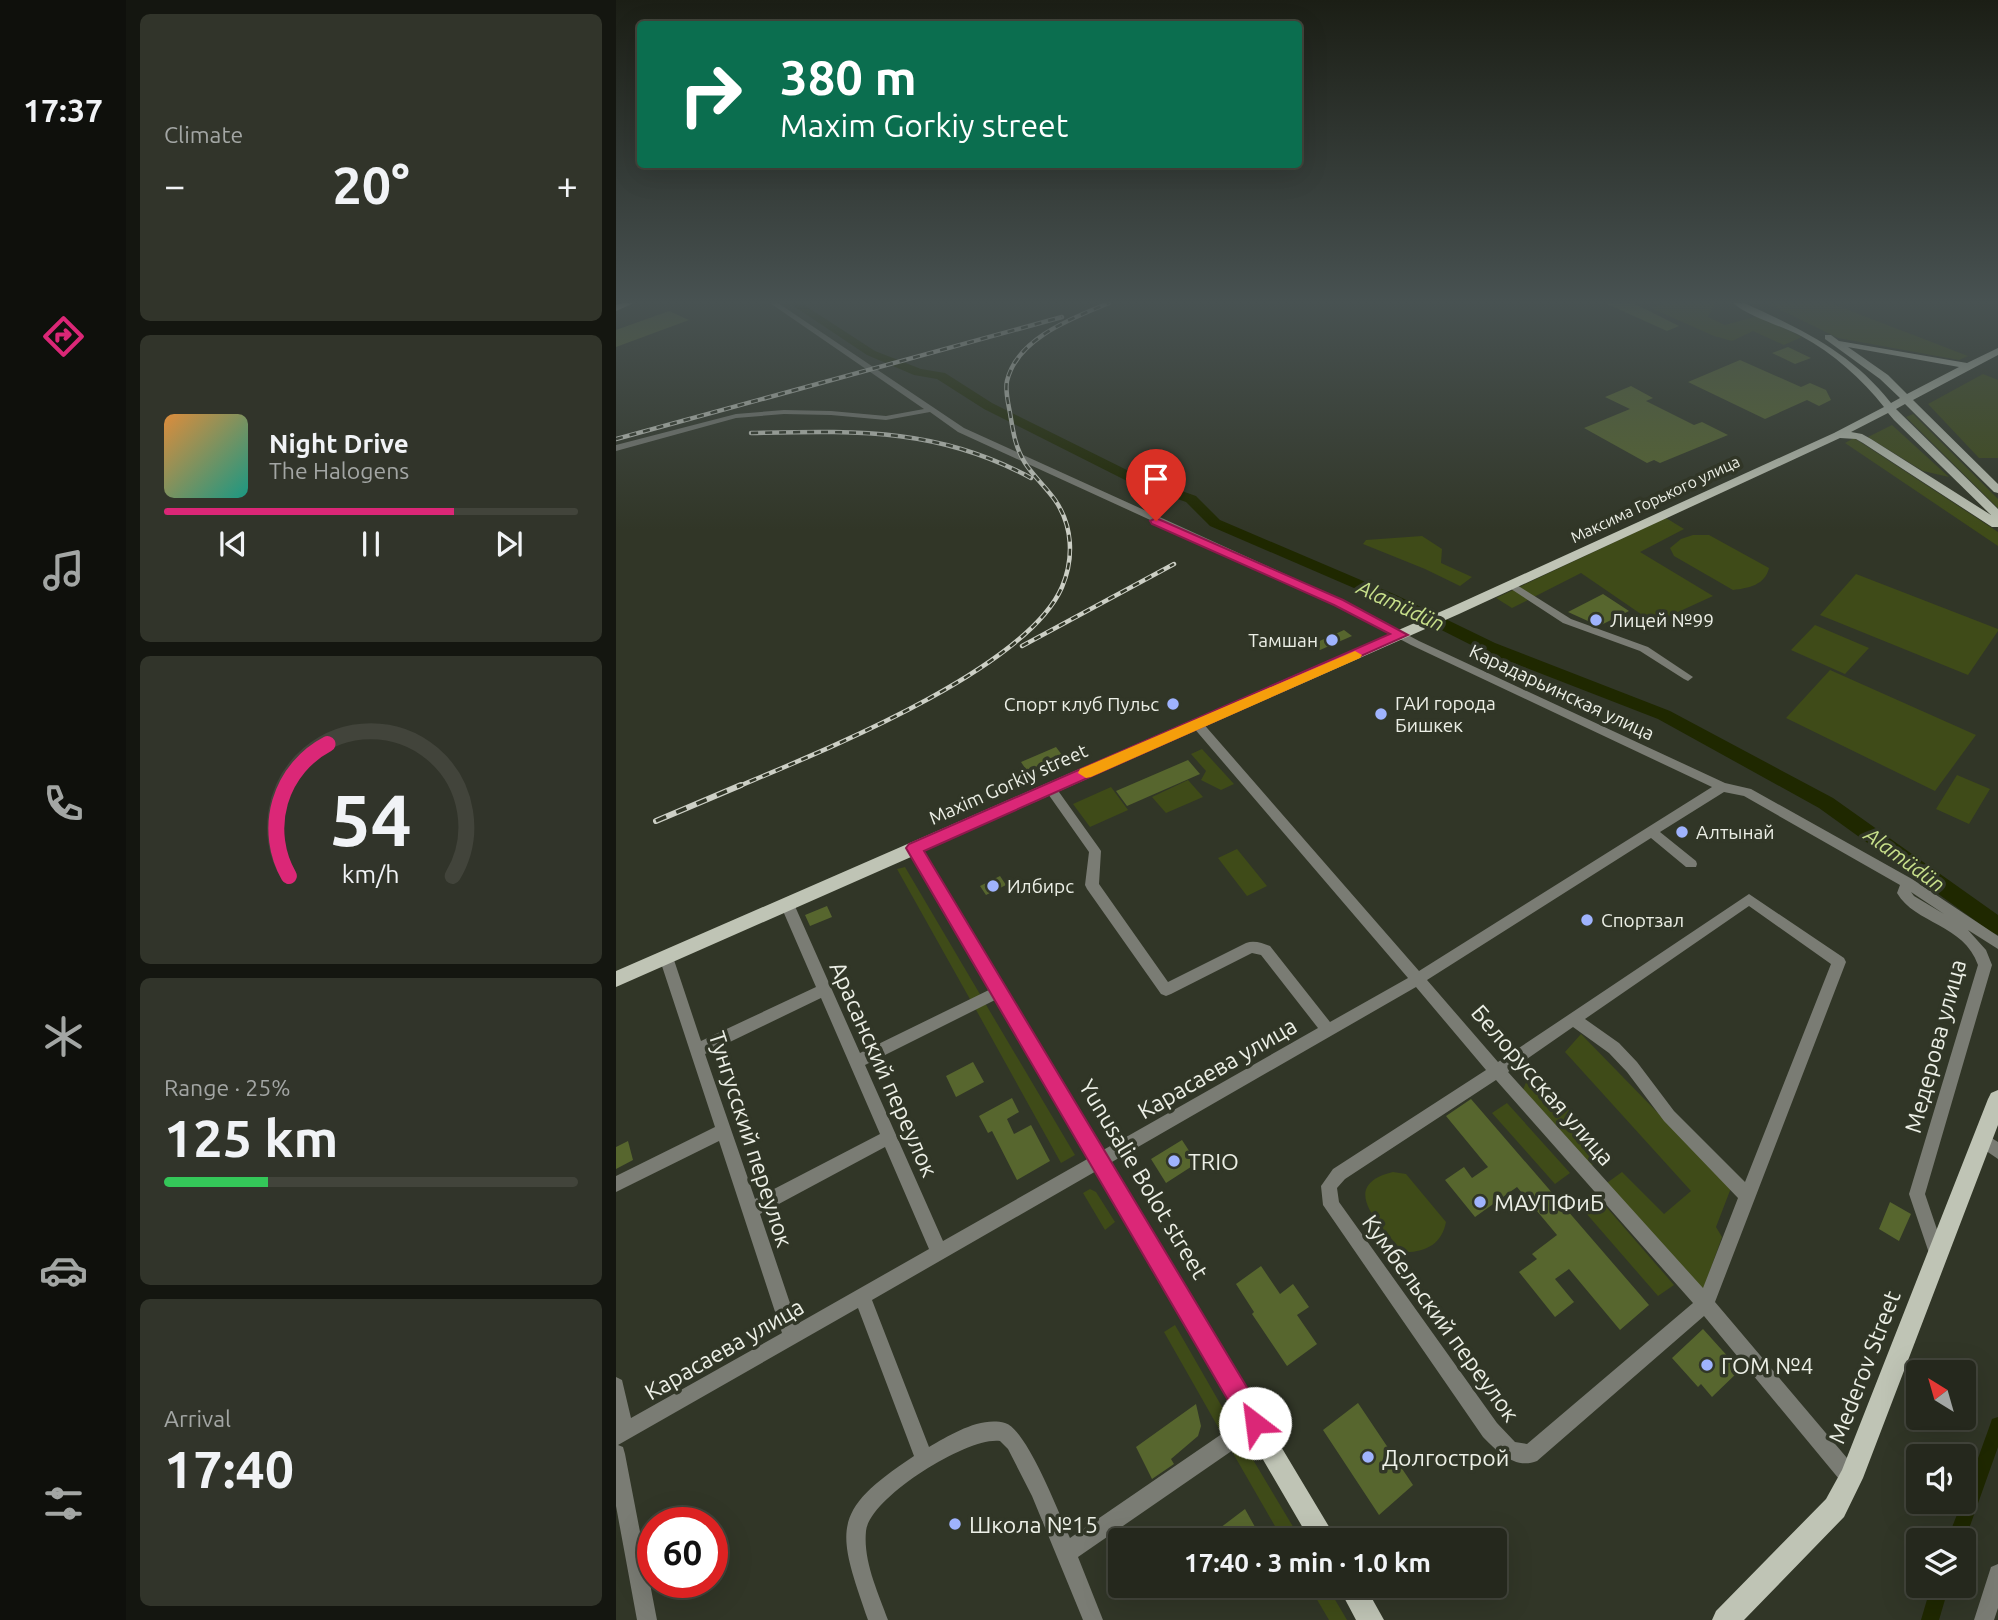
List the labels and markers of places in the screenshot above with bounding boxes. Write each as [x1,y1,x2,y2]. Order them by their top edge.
pin [1126,449,1186,521]
place label: Лицей №99 [1610,609,1714,631]
marker: Лицей №99 [1588,612,1604,628]
place label: Тамшан [1248,629,1318,651]
marker: Тамшан [1324,632,1340,648]
place label: ГАИ города Бишкек [1395,692,1496,736]
place label: Спорт клуб Пульс [1004,693,1159,715]
marker: Спорт клуб Пульс [1165,696,1181,712]
marker: ГАИ города Бишкек [1373,706,1389,722]
place label: Алтынай [1696,821,1775,843]
marker: Алтынай [1674,824,1690,840]
place label: Илбирс [1007,875,1074,897]
marker: Илбирс [985,878,1001,894]
place label: Спортзал [1601,909,1684,931]
marker: Спортзал [1579,912,1595,928]
place label: TRIO [1188,1149,1239,1174]
marker: TRIO [1166,1153,1182,1169]
place label: МАУПФиБ [1494,1190,1604,1215]
marker: МАУПФиБ [1472,1194,1488,1210]
place label: ГОМ №4 [1721,1353,1813,1378]
marker: ГОМ №4 [1699,1357,1715,1373]
place label: Долгострой [1382,1445,1509,1470]
marker: Долгострой [1360,1449,1376,1465]
place label: Школа №15 [969,1512,1098,1537]
marker: Школа №15 [947,1516,963,1532]

